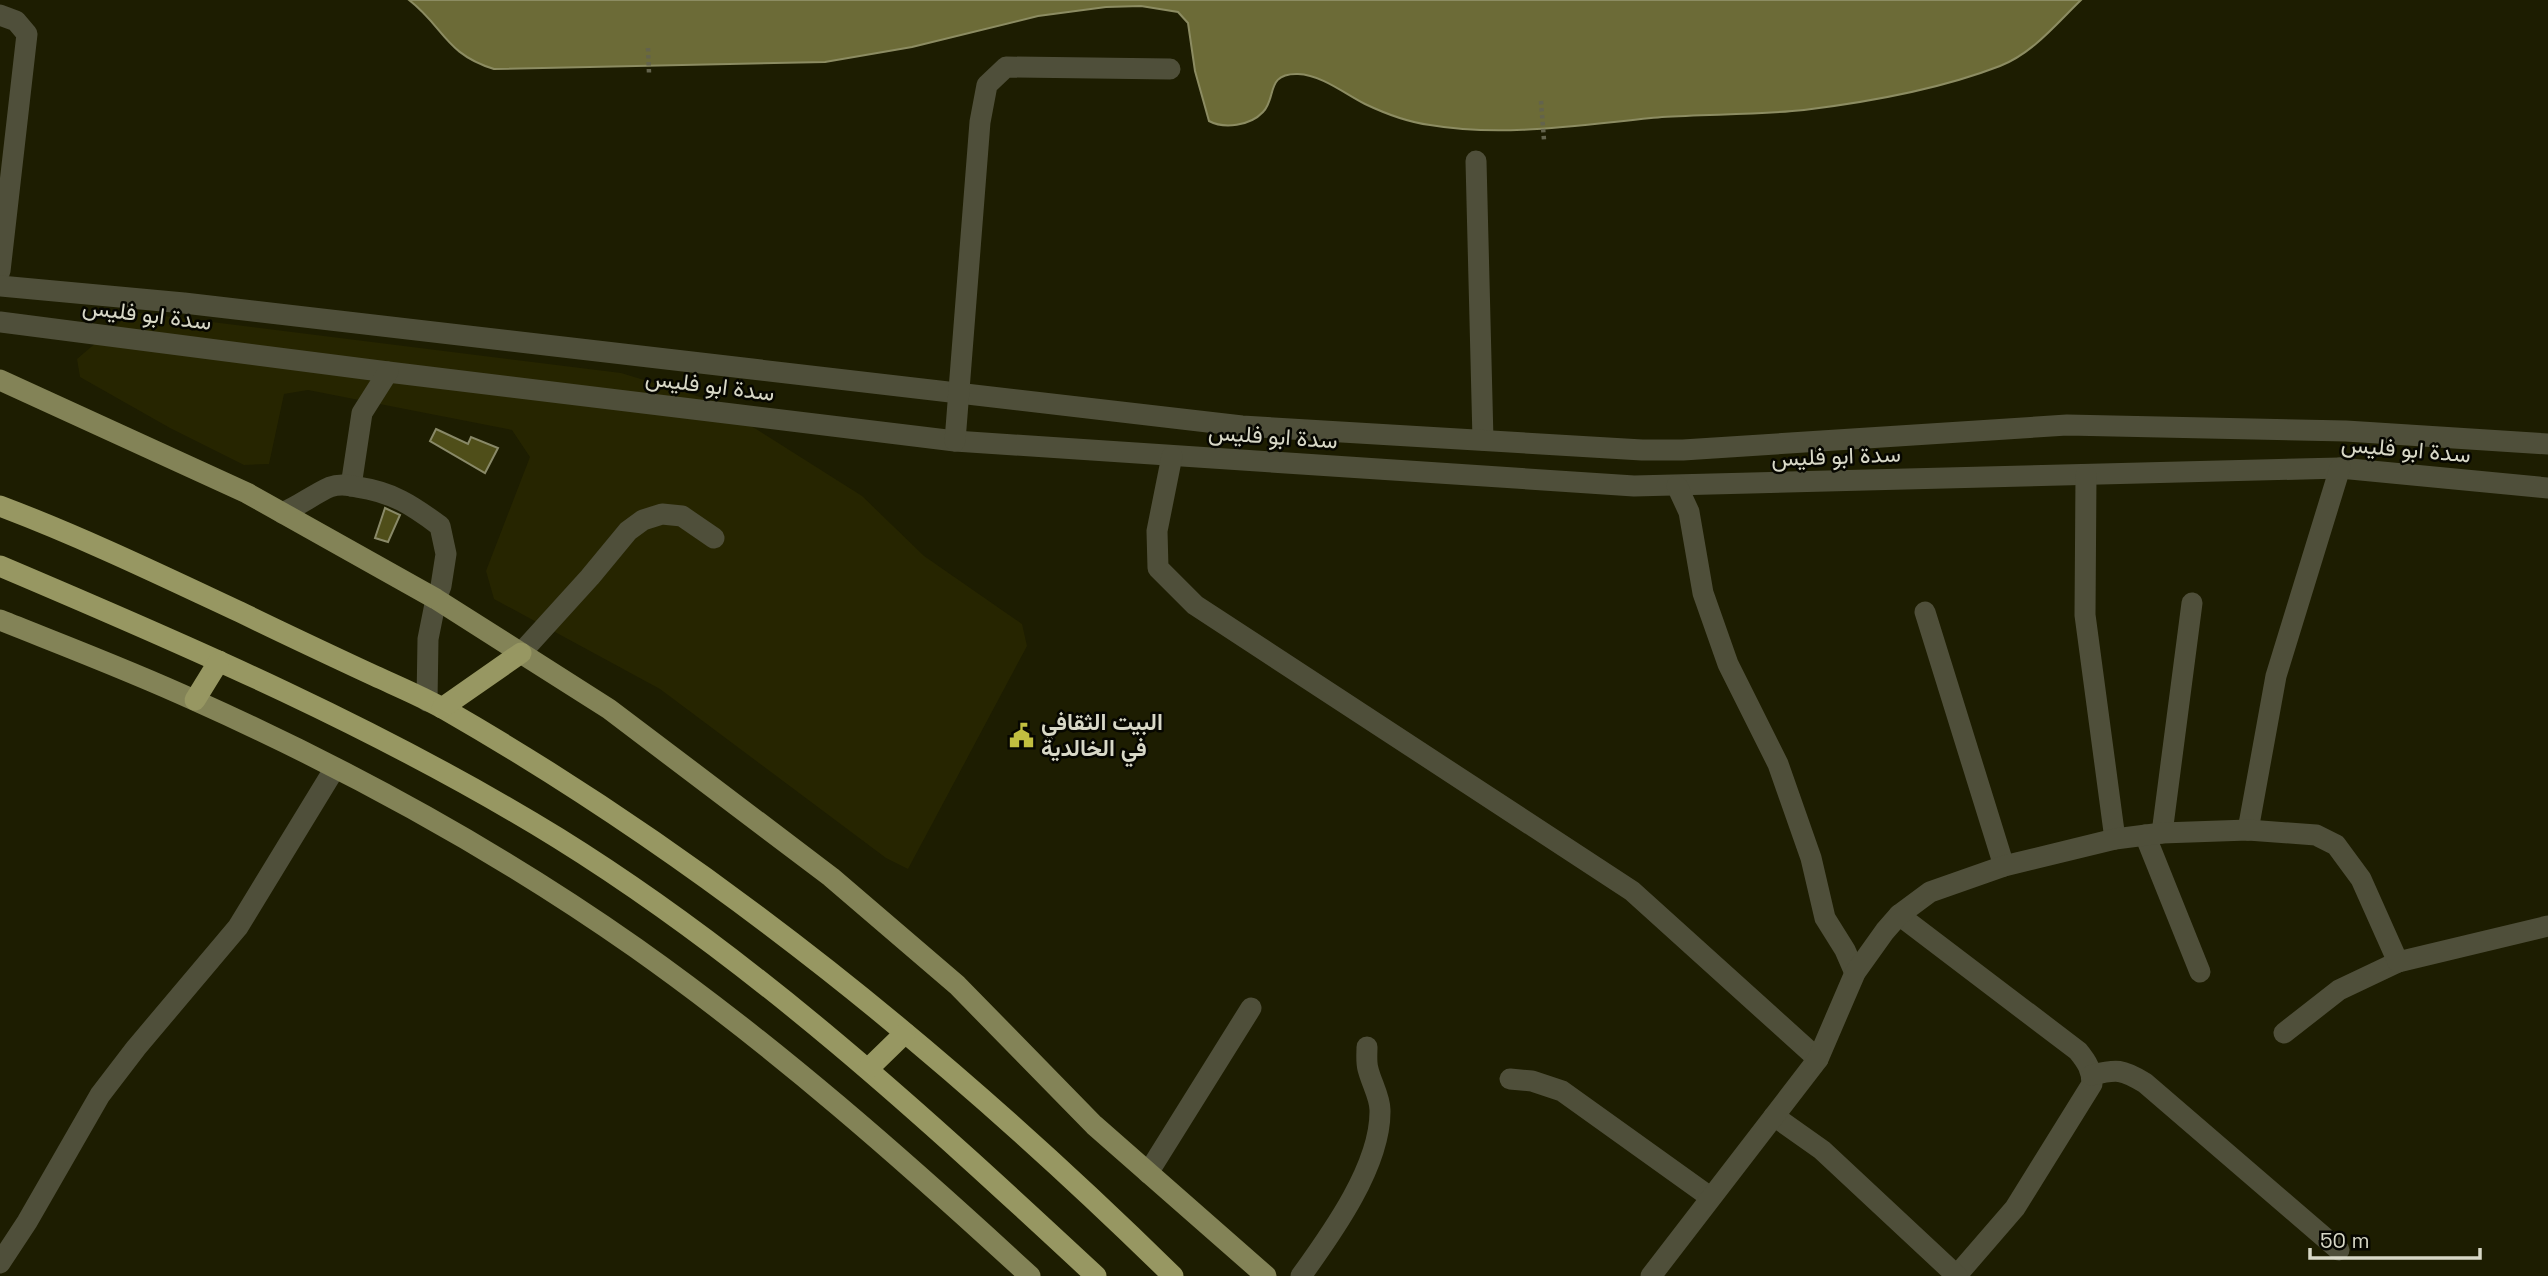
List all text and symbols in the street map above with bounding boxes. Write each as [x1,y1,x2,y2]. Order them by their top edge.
street label: سدة ابو فليس [81,291,213,337]
street label: سدة ابو فليس [644,362,776,408]
street label: سدة ابو فليس [1207,417,1339,455]
street label: سدة ابو فليس [2340,428,2472,470]
street label: سدة ابو فليس [1771,439,1901,473]
place label: البيت الثقافي في الخالدية [1041,707,1163,768]
public building icon: البيت الثقافي في الخالدية [1007,721,1035,749]
scale bar [2310,1216,2480,1260]
text: 50 m [2320,1227,2370,1254]

